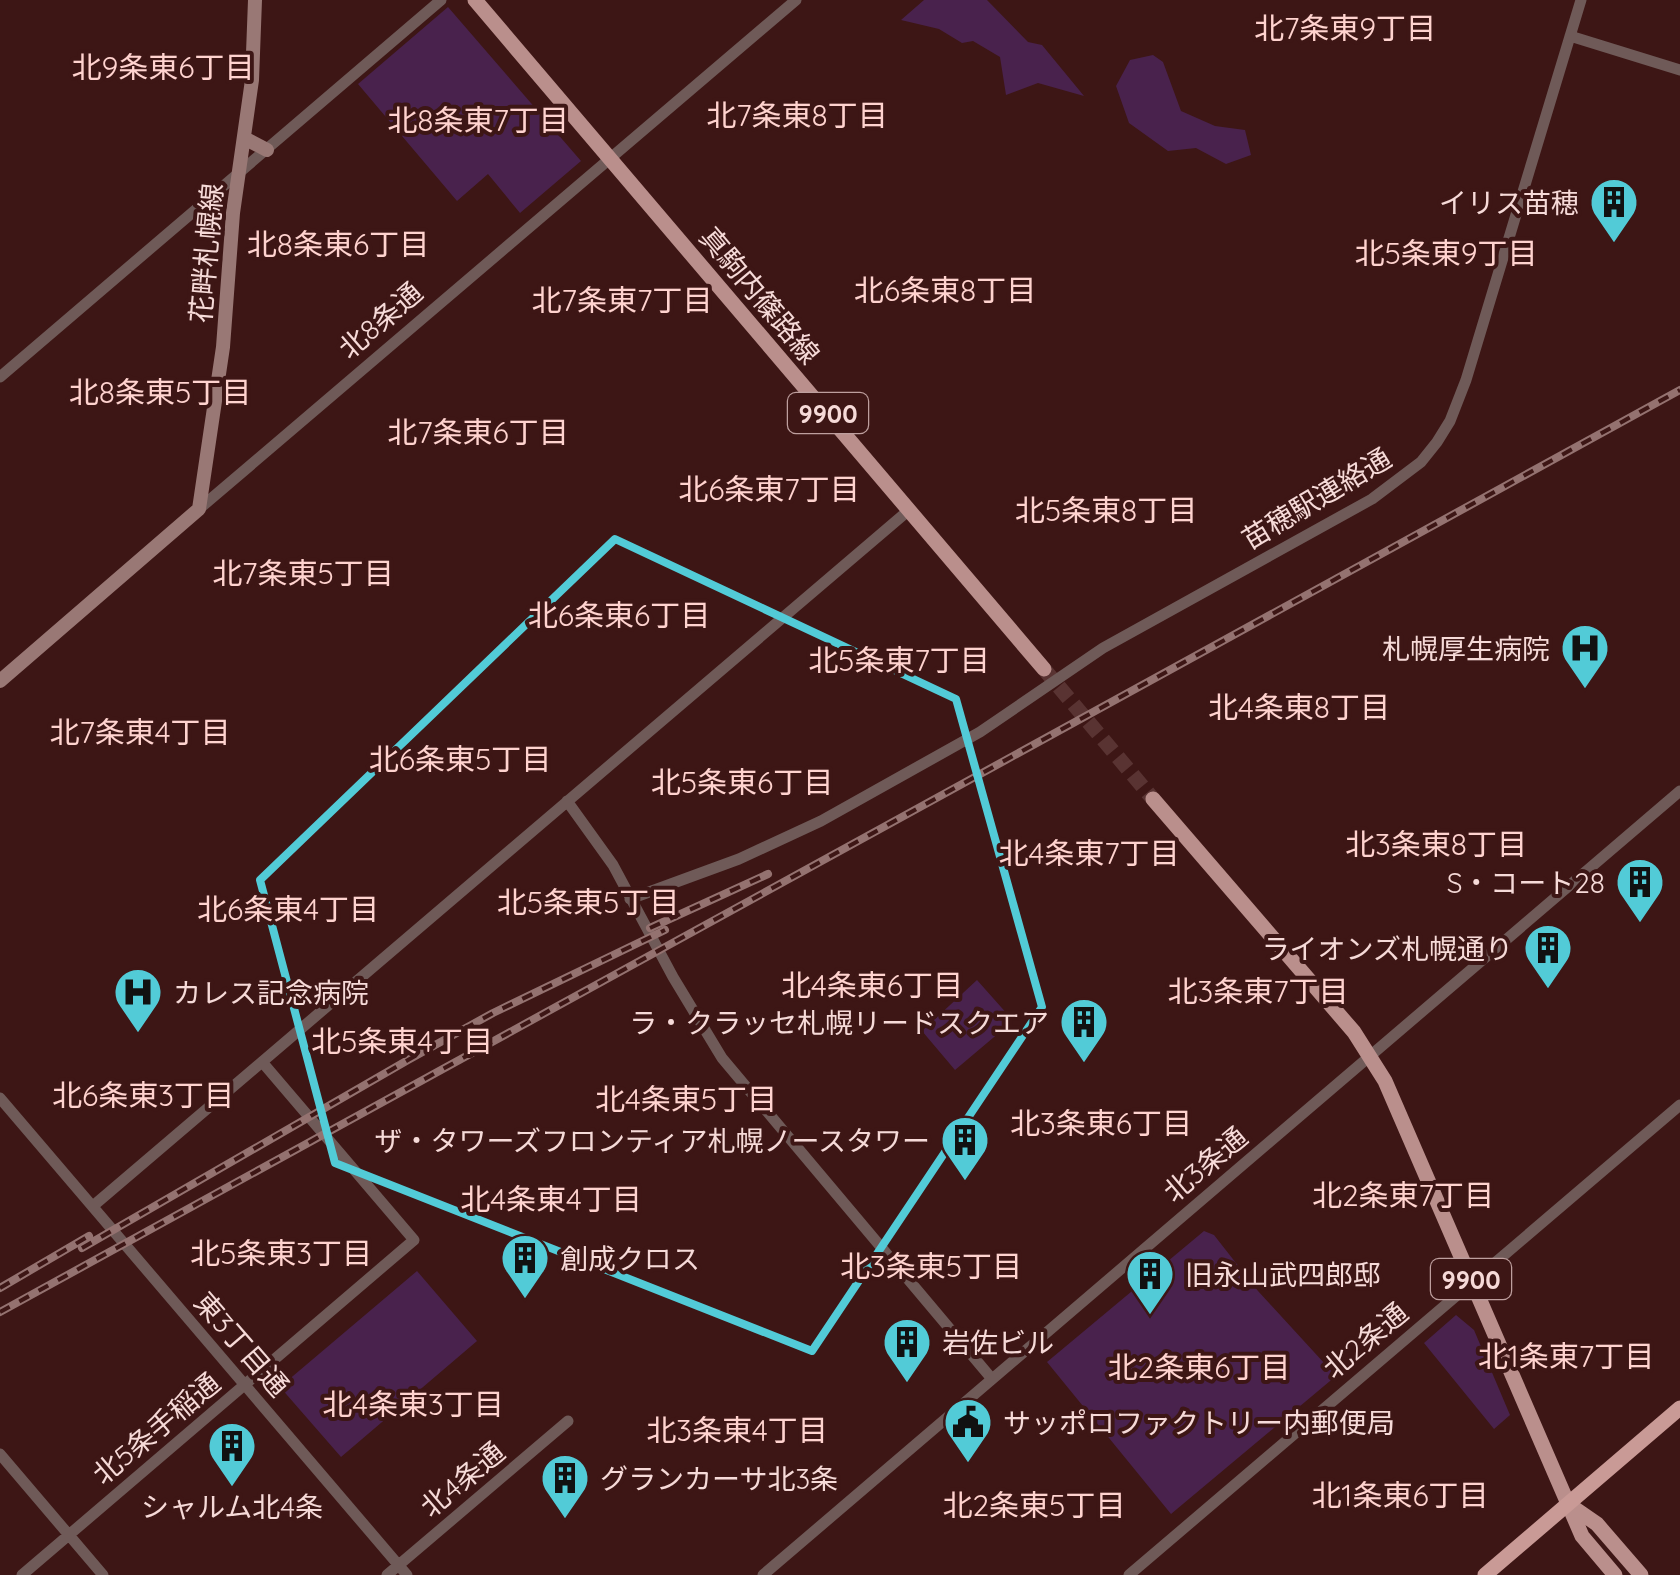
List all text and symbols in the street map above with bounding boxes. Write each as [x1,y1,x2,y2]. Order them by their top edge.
district label: 北7条東9丁目 [1254,9,1436,47]
district label: 北9条東6丁目 [72,48,254,86]
district label: 北7条東8丁目 [706,96,888,134]
district label: 北8条東7丁目 [387,101,569,139]
building icon: イリス苗穂 [1588,176,1640,244]
street label: 花畔札幌線 [182,182,230,324]
place label: イリス苗穂 [1439,185,1579,220]
street label: 真駒内篠路線 [693,219,827,371]
district label: 北8条東6丁目 [247,225,429,263]
district label: 北5条東9丁目 [1354,234,1538,272]
district label: 北6条東8丁目 [854,271,1036,309]
street label: 北8条通 [331,274,429,366]
district label: 北7条東7丁目 [532,281,712,319]
district label: 北8条東5丁目 [69,373,251,411]
road number: 9900 [788,393,868,433]
district label: 北7条東6丁目 [387,413,569,451]
street label: 苗穂駅連絡通 [1235,440,1397,556]
district label: 北6条東7丁目 [678,470,860,508]
district label: 北5条東8丁目 [1015,491,1197,529]
district label: 北7条東5丁目 [212,554,394,592]
district label: 北6条東6丁目 [528,596,710,634]
hospital icon: 札幌厚生病院 [1559,622,1611,690]
place label: 札幌厚生病院 [1382,631,1550,666]
district label: 北5条東7丁目 [808,641,990,679]
district label: 北4条東8丁目 [1208,688,1390,726]
district label: 北7条東4丁目 [49,713,231,751]
district label: 北6条東5丁目 [369,740,551,778]
district label: 北5条東6丁目 [651,763,833,801]
district label: 北3条東8丁目 [1345,825,1527,863]
district label: 北4条東7丁目 [998,834,1180,872]
building icon: S・コート28 [1614,856,1666,924]
place label: S・コート28 [1447,865,1605,900]
district label: 北5条東5丁目 [497,883,679,921]
district label: 北6条東4丁目 [197,890,379,928]
building icon: ライオンズ札幌通り [1522,922,1574,990]
place label: ライオンズ札幌通り [1262,931,1513,966]
hospital icon: カレス記念病院 [112,966,164,1034]
district label: 北4条東6丁目 [781,966,963,1004]
district label: 北3条東7丁目 [1167,972,1349,1010]
place label: カレス記念病院 [173,975,369,1010]
building icon: ラ・クラッセ札幌リードスクエア [1058,996,1110,1064]
place label: ラ・クラッセ札幌リードスクエア [629,1005,1049,1040]
district label: 北5条東4丁目 [311,1022,493,1060]
district label: 北6条東3丁目 [52,1076,234,1114]
district label: 北4条東5丁目 [595,1080,777,1118]
district label: 北3条東6丁目 [1010,1104,1192,1142]
building icon: ザ・タワーズフロンティア札幌ノースタワー [939,1114,991,1182]
street label: 北3条通 [1156,1119,1254,1209]
place label: ザ・タワーズフロンティア札幌ノースタワー [374,1123,930,1158]
district label: 北2条東7丁目 [1312,1176,1494,1214]
district label: 北4条東4丁目 [460,1180,642,1218]
building icon: 創成クロス [499,1232,551,1300]
district label: 北5条東3丁目 [190,1234,372,1272]
place label: 創成クロス [560,1241,700,1276]
district label: 北3条東5丁目 [840,1247,1022,1285]
building icon: 旧永山武四郎邸 [1124,1248,1176,1316]
place label: 旧永山武四郎邸 [1185,1257,1381,1292]
road number: 9900 [1431,1259,1511,1299]
street label: 東3丁目通 [187,1285,297,1403]
street label: 北2条通 [1316,1295,1414,1385]
building icon: 岩佐ビル [881,1316,933,1384]
place label: 岩佐ビル [942,1325,1054,1360]
district label: 北1条東7丁目 [1478,1337,1654,1375]
district label: 北2条東6丁目 [1108,1348,1290,1386]
street label: 北5条手稲通 [85,1365,227,1491]
district label: 北4条東3丁目 [322,1385,504,1423]
public building icon: サッポロファクトリー内郵便局 [942,1396,994,1464]
place label: サッポロファクトリー内郵便局 [1003,1405,1395,1440]
district label: 北3条東4丁目 [646,1411,828,1449]
building icon: シャルム北4条 [206,1420,258,1488]
street label: 北4条通 [413,1434,511,1524]
building icon: グランカーサ北3条 [539,1452,591,1520]
place label: グランカーサ北3条 [600,1461,838,1496]
district label: 北1条東6丁目 [1311,1476,1489,1514]
district label: 北2条東5丁目 [943,1486,1125,1524]
place label: シャルム北4条 [141,1489,323,1524]

